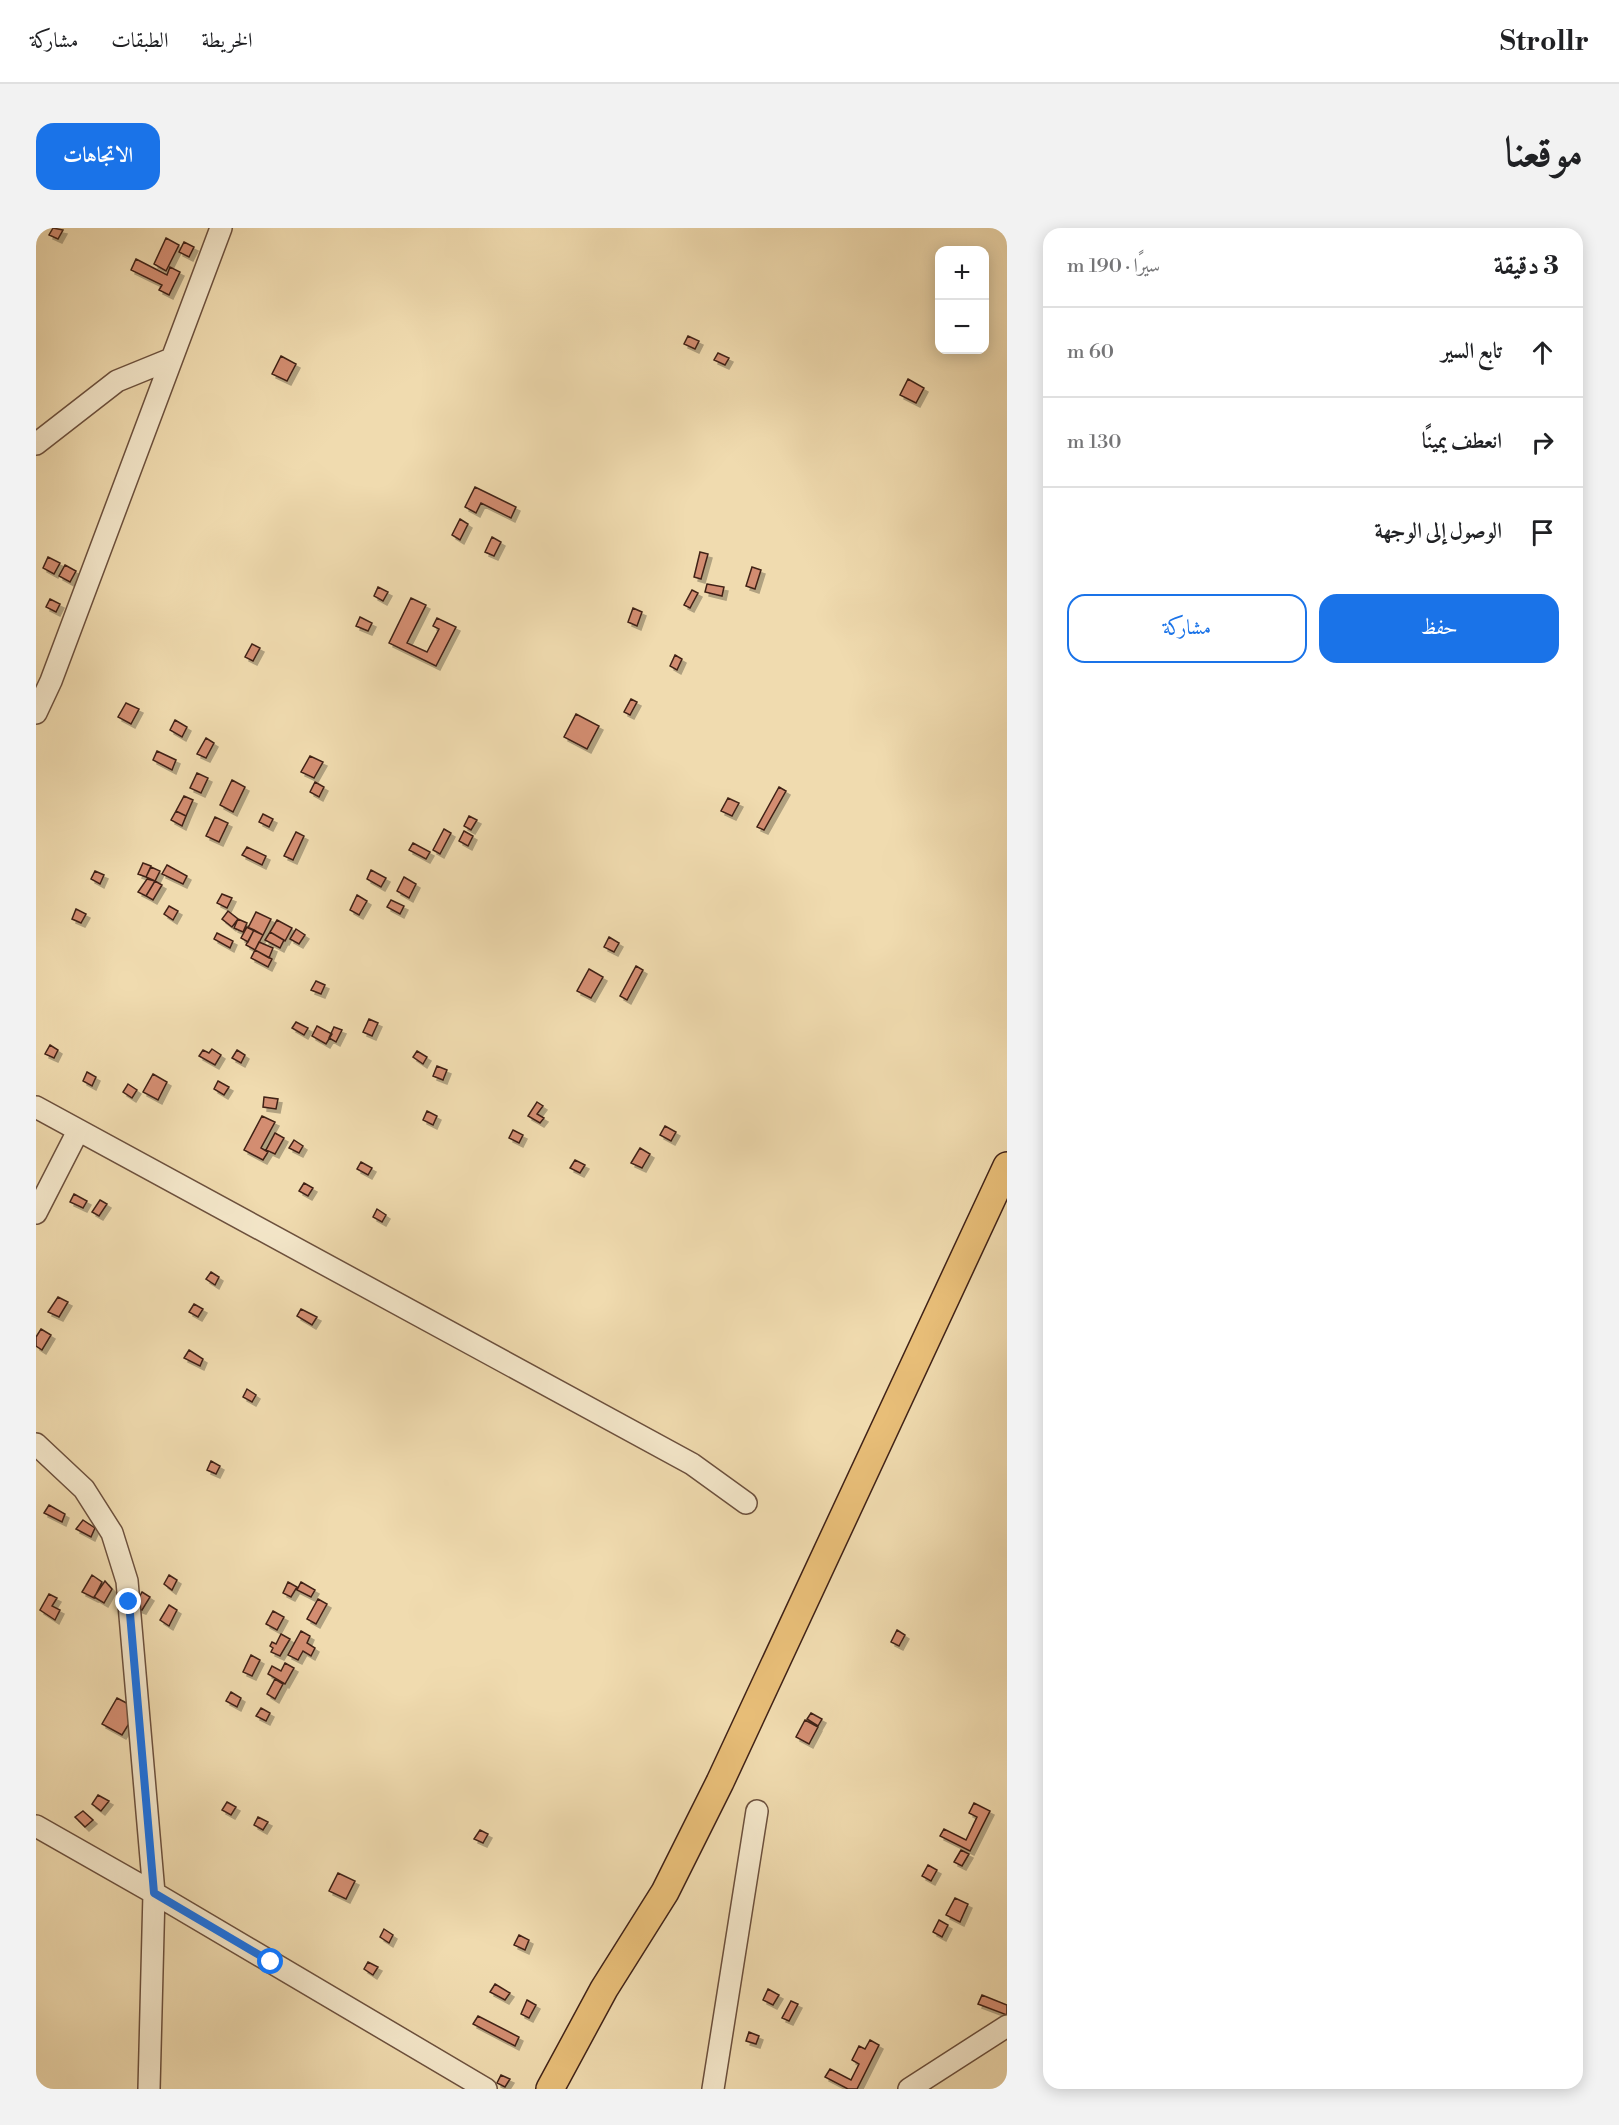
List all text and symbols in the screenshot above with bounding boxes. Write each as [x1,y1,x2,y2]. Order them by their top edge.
text: Strollr [1500,24,1589,59]
text: مشاركة [30,28,78,54]
text: الطبقات [111,28,168,54]
text: الخريطة [201,28,253,54]
button: الاتجاهات [36,123,160,190]
text: موقعنا [1505,127,1583,180]
map controls [935,246,989,354]
button: + [935,246,989,300]
text: 3 دقيقة [1494,250,1559,282]
text: سيرًا · 190 m [1067,254,1160,279]
button: − [935,300,989,354]
icon: ahead [1526,336,1559,369]
text: تابع السير [1441,338,1502,365]
text: 60 m [1067,340,1114,365]
icon: right [1526,426,1559,459]
text: انعطف يمينًا [1422,428,1502,455]
text: 130 m [1067,430,1122,455]
icon: arrive [1526,516,1559,549]
text: الوصول إلى الوجهة [1374,518,1502,545]
button: مشاركة [1067,594,1307,663]
button: حفظ [1319,594,1559,663]
route end [115,1588,141,1614]
route start [257,1948,283,1974]

